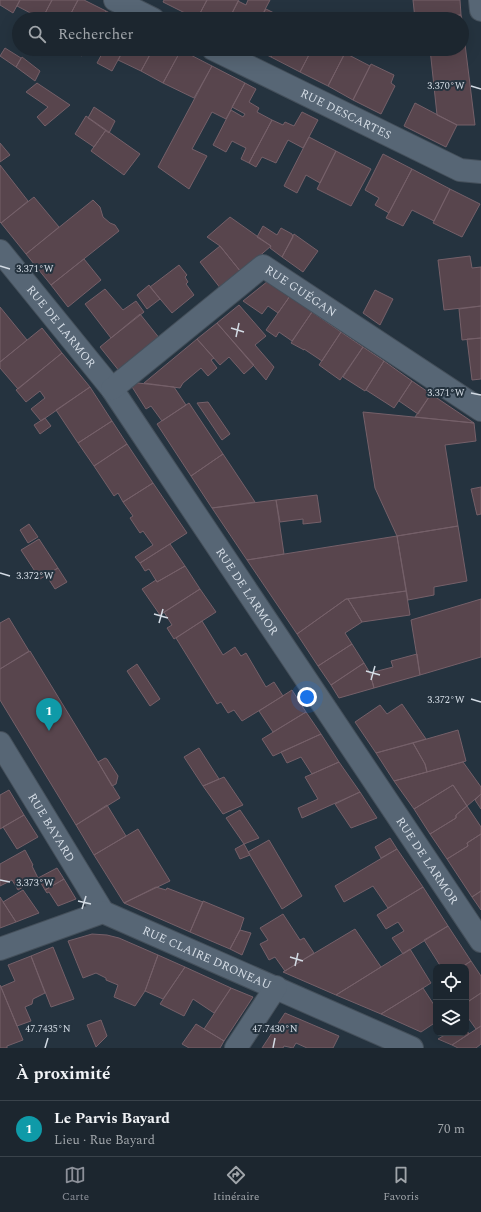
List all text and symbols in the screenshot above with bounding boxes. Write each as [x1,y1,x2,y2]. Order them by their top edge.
search box [12,12,469,56]
icon: search [26,23,48,45]
text: Rechercher [58,23,133,46]
text: 3.370°W [427,78,465,94]
street label: RUE DESCARTES [297,84,395,145]
street label: RUE GUÉGAN [261,260,340,322]
text: 3.371°W [16,261,54,277]
street label: RUE DE LARMOR [22,281,101,372]
text: 3.371°W [427,385,465,401]
street label: RUE DE LARMOR [211,544,283,639]
text: 3.372°W [16,568,54,584]
your location [297,687,317,707]
text: 3.372°W [427,692,465,708]
pin: 1 [36,698,62,731]
street label: RUE BAYARD [23,789,80,866]
street label: RUE DE LARMOR [391,813,463,908]
text: 3.373°W [16,875,54,891]
street label: RUE CLAIRE DRONEAU [139,921,275,994]
map controls [433,964,469,1036]
button: locate [433,964,469,1000]
button: layers [433,1000,469,1036]
text: 47.7435°N [25,1021,71,1037]
text: 47.7430°N [252,1021,298,1037]
text: À proximité [16,1061,111,1087]
text: Le Parvis Bayard [54,1107,170,1130]
text: 1 [25,1119,33,1139]
text: 70 m [438,1119,465,1139]
text: Lieu · Rue Bayard [54,1130,155,1150]
tab: Carte [62,1164,89,1205]
tab: Itinéraire [213,1164,259,1205]
tab: Favoris [383,1164,419,1205]

